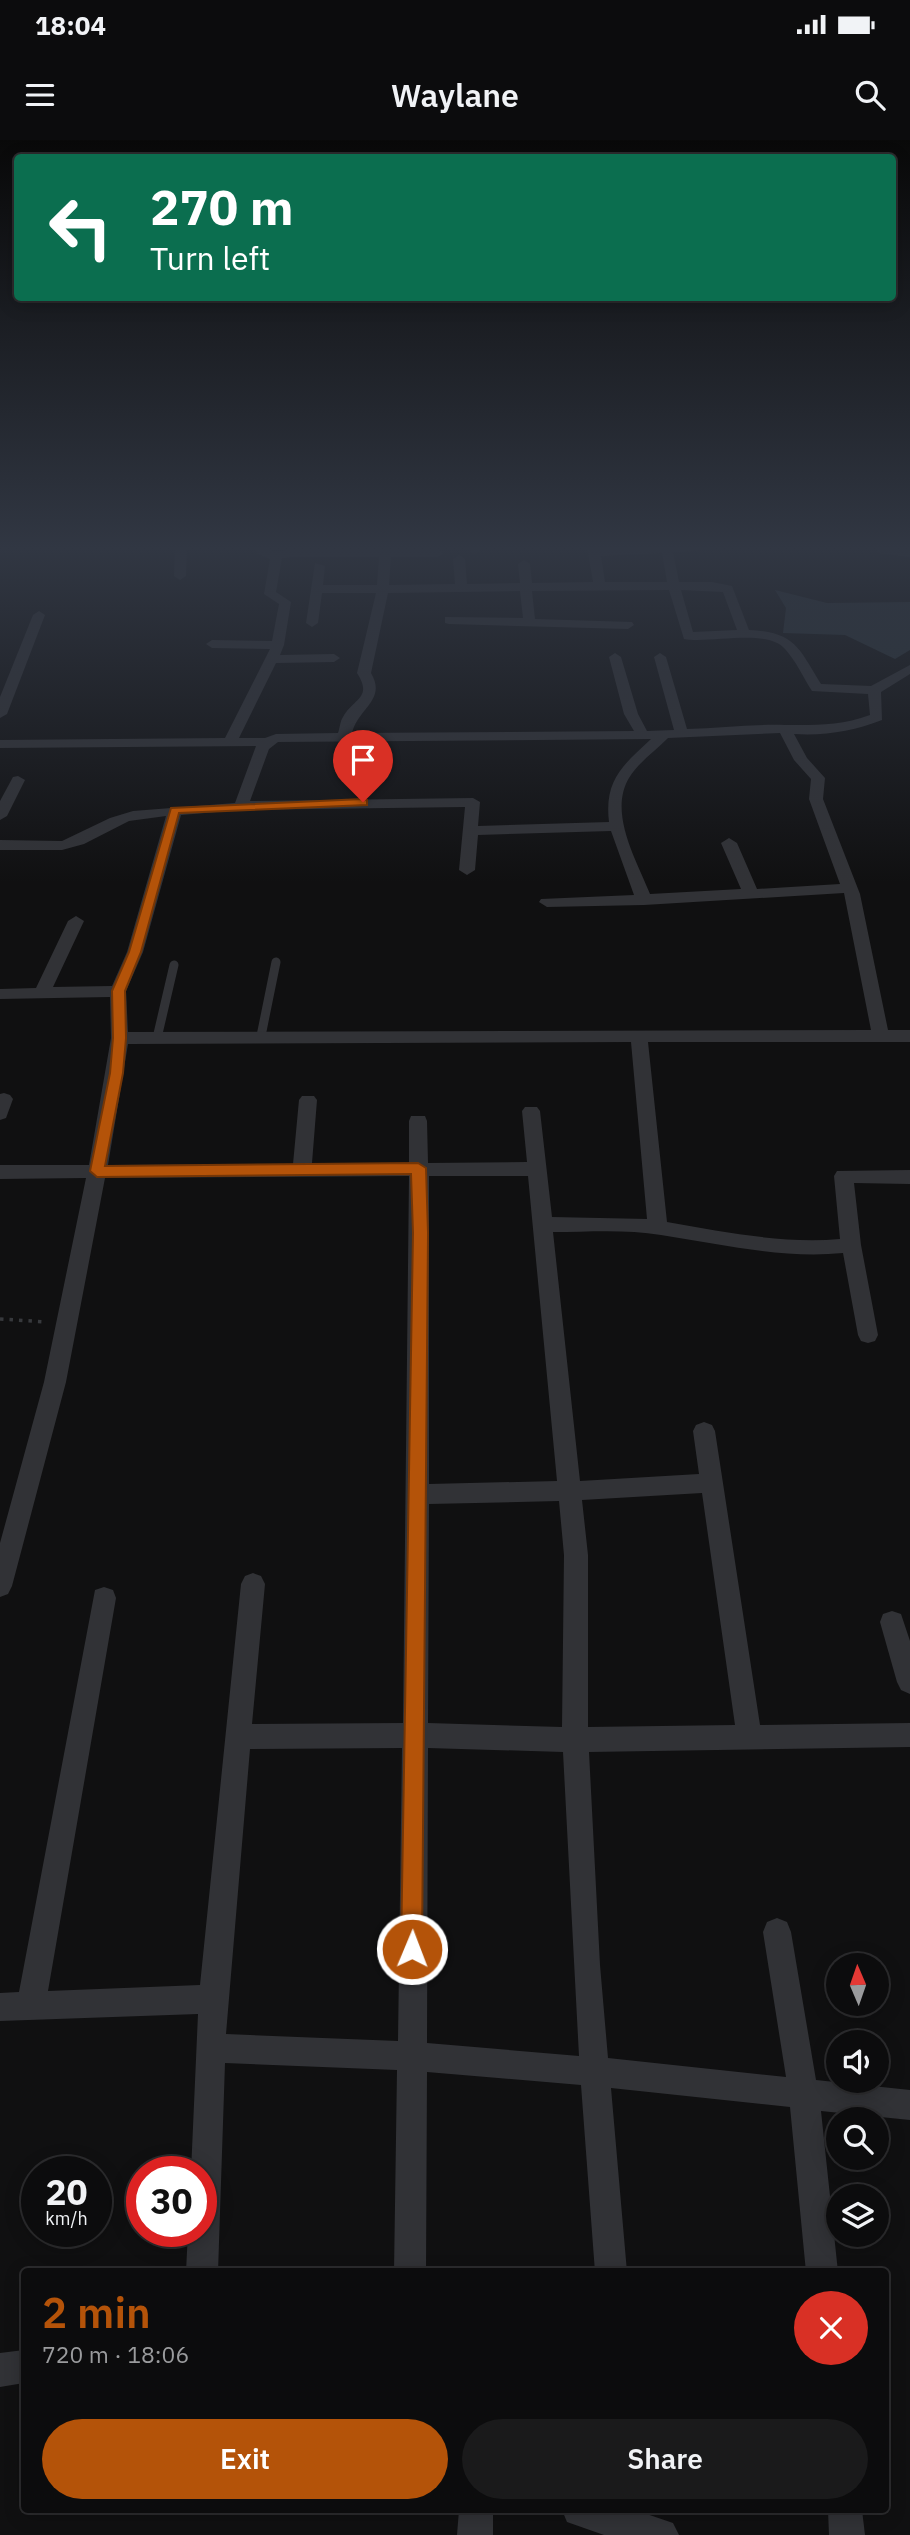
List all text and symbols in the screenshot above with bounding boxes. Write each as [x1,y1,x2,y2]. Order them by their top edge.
text: 18:04 [35,8,106,42]
text: Waylane [391,74,519,116]
icon: menu [21,76,59,114]
icon: search [851,76,889,114]
text: 270 m [150,175,294,238]
icon: left [35,182,126,273]
text: Turn left [150,237,270,279]
pin [333,730,393,802]
icon: arrive [344,741,382,779]
position arrow [375,1912,449,1986]
north arrow [826,1953,889,2016]
map controls [826,1953,889,2247]
button: sound [826,2030,889,2093]
button: search [826,2107,889,2170]
speed limit sign: 30 [126,2156,217,2247]
text: 20 [45,2169,88,2215]
button: layers [826,2184,889,2247]
text: km/h [45,2207,88,2230]
text: 2 min [42,2285,151,2340]
button: close [794,2291,868,2365]
text: 720 m · 18:06 [42,2339,189,2369]
button: Exit [42,2419,448,2499]
button: Share [462,2419,868,2499]

